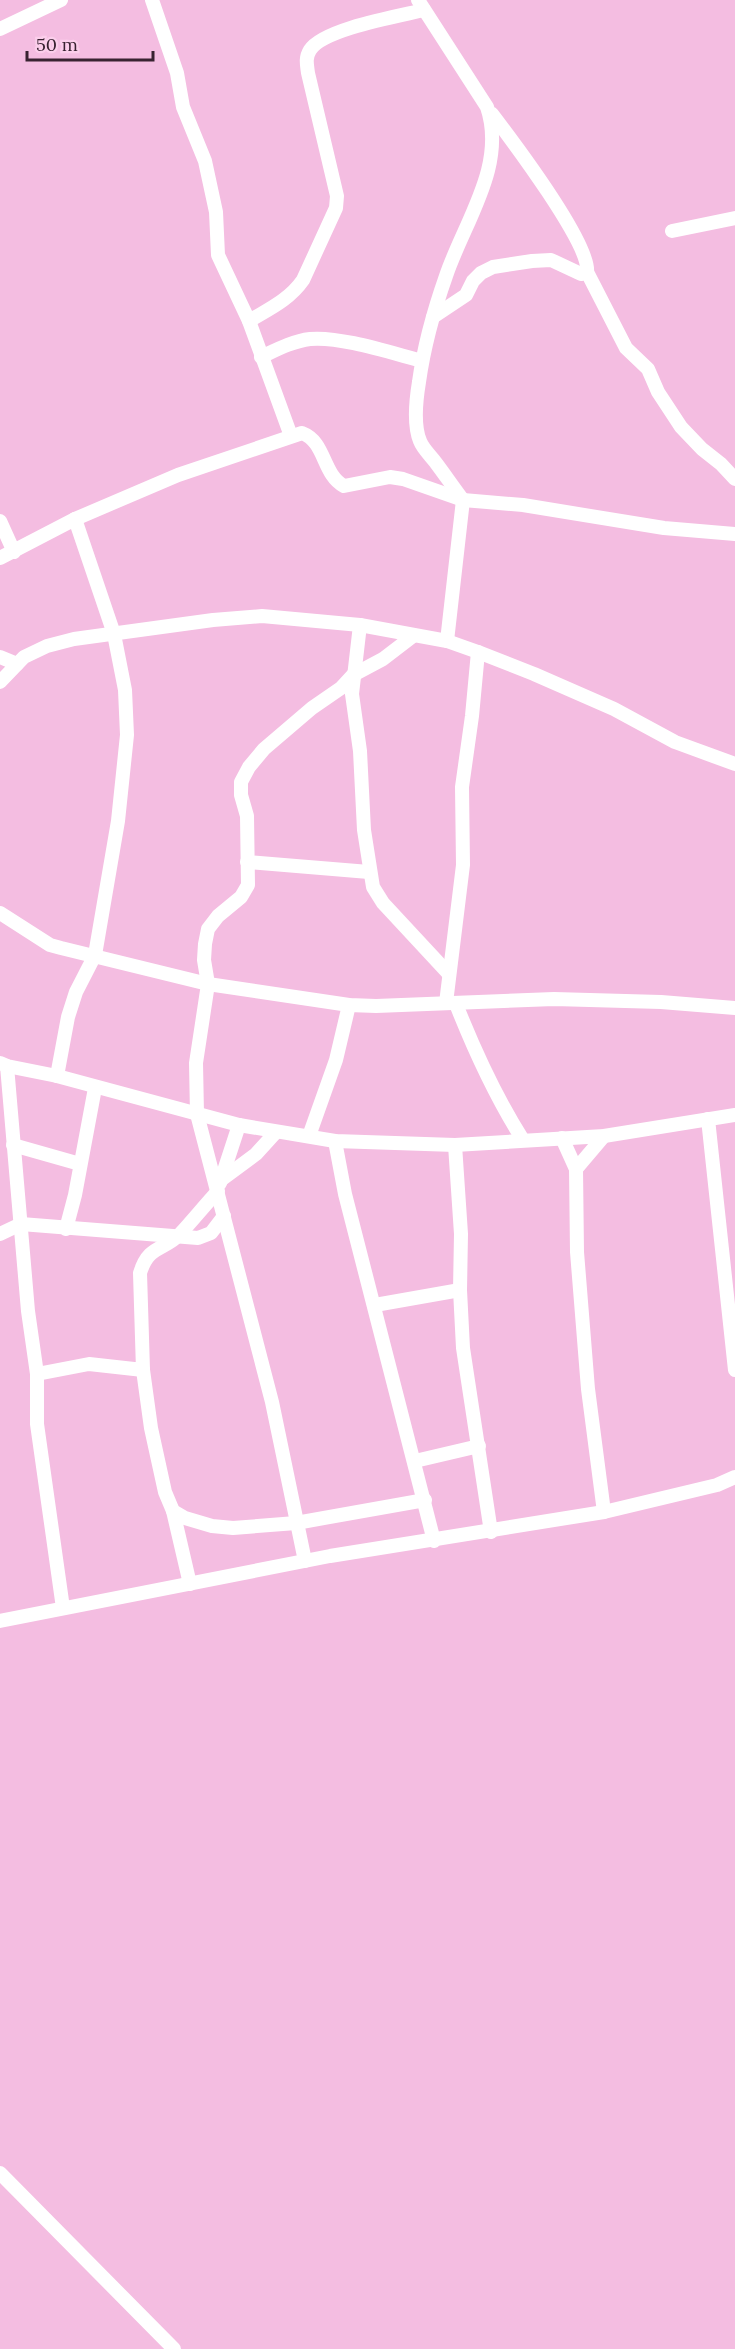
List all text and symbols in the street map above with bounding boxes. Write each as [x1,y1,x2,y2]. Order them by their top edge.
scale bar [27,24,153,62]
text: 50 m [36,33,78,56]

